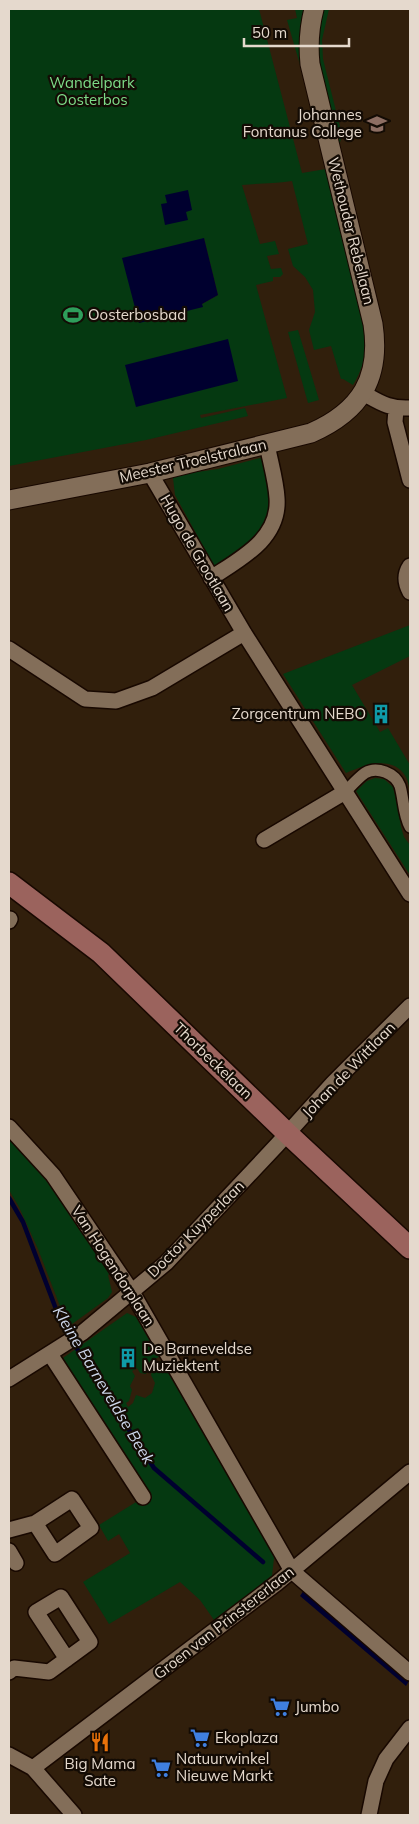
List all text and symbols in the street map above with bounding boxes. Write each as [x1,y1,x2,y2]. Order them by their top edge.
scale bar [244,15,349,47]
text: 50 m [252,23,287,42]
park label: Wandelpark Oosterbos [49,73,135,109]
place label: Johannes Fontanus College [243,105,362,141]
school or university icon: Johannes Fontanus College [366,113,388,135]
street label: Wethouder Rebellaan [324,155,379,307]
sports icon: Oosterbosbad [62,304,84,326]
place label: Oosterbosbad [88,305,186,324]
street label: Meester Troelstralaan [118,434,268,487]
street label: Hugo de Grootlaan [156,491,239,615]
building icon: Zorgcentrum NEBO [370,703,392,725]
place label: Zorgcentrum NEBO [232,704,366,723]
street label: Thorbeckelaan [170,1018,257,1103]
street label: Johan de Wittlaan [298,1018,399,1122]
street label: Doctor Kuyperlaan [143,1176,248,1281]
street label: Van Hogendorplaan [67,1202,159,1330]
water label: Kleine Barneveldse Beek [49,1302,160,1468]
place label: De Barneveldse Muziektent [143,1339,252,1375]
building icon: De Barneveldse Muziektent [117,1347,139,1369]
street label: Groen van Prinstererlaan [150,1562,298,1683]
supermarket icon: Jumbo [269,1696,291,1718]
place label: Jumbo [295,1697,339,1716]
supermarket icon: Ekoplaza [189,1727,211,1749]
place label: Ekoplaza [215,1728,278,1747]
restaurant icon: Big Mama Sate [89,1731,111,1753]
place label: Natuurwinkel Nieuwe Markt [176,1749,273,1785]
place label: Big Mama Sate [65,1754,135,1790]
supermarket icon: Natuurwinkel Nieuwe Markt [150,1757,172,1779]

